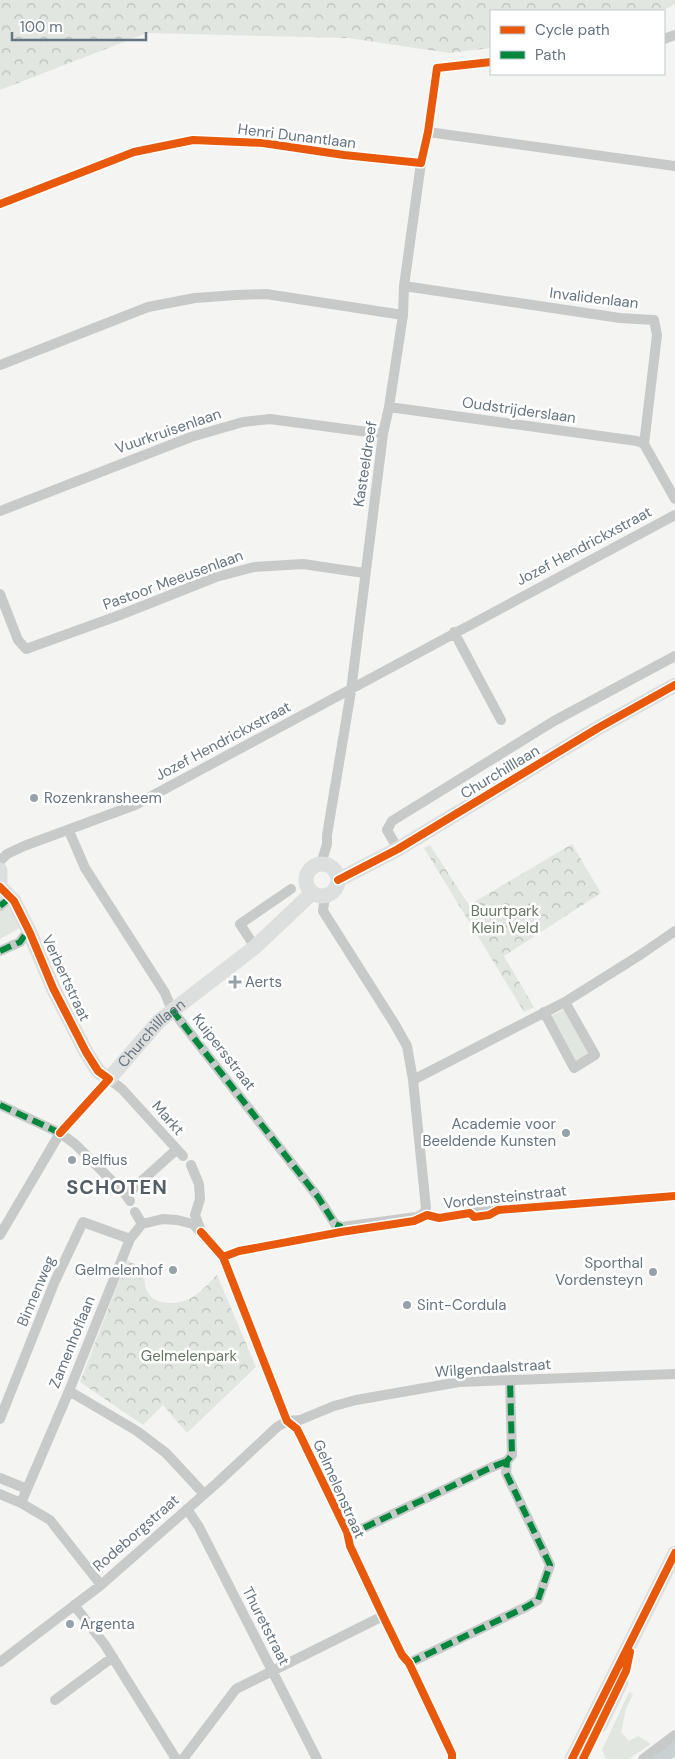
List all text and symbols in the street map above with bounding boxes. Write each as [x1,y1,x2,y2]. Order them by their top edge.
scale bar [12,10,146,42]
legend [490,10,665,75]
text: 100 m [20,17,63,37]
text: Cycle path [535,20,610,40]
text: Path [535,45,566,65]
street label: Henri Dunantlaan [237,119,357,153]
street label: Invalidenlaan [548,283,640,313]
street label: Oudstrijderslaan [461,392,577,428]
street label: Vuurkruisenlaan [112,404,224,458]
street label: Kasteeldreef [348,420,382,508]
street label: Jozef Hendrickxstraat [513,502,655,590]
street label: Pastoor Meeusenlaan [100,545,246,615]
street label: Jozef Hendrickxstraat [152,697,294,785]
street label: Churchilllaan [457,741,543,803]
place label: Rozenkransheem [44,788,162,808]
marker: Rozenkransheem [28,792,40,804]
park label: Buurtpark Klein Veld [471,901,540,938]
street label: Verbertstraat [37,932,95,1025]
place label: Aerts [245,972,282,992]
marker: Aerts [229,976,241,988]
street label: Churchilllaan [113,994,189,1072]
street label: Kuipersstraat [188,1009,260,1095]
street label: Markt [147,1096,189,1140]
place label: Academie voor Beeldende Kunsten [422,1114,556,1151]
marker: Academie voor Beeldende Kunsten [560,1127,572,1139]
place label: Belfius [82,1150,127,1170]
marker: Belfius [66,1154,78,1166]
district label: SCHOTEN [66,1174,168,1200]
street label: Vordensteinstraat [442,1181,568,1213]
street label: Binnenweg [12,1253,60,1329]
place label: Sporthal Vordensteyn [555,1253,643,1290]
place label: Gelmelenhof [75,1260,163,1280]
marker: Gelmelenhof [167,1264,179,1276]
marker: Sporthal Vordensteyn [647,1266,659,1278]
street label: Zamenhoflaan [44,1293,100,1391]
place label: Sint-Cordula [417,1295,506,1315]
marker: Sint-Cordula [401,1299,413,1311]
park label: Gelmelenpark [141,1346,238,1366]
street label: Wilgendaalstraat [434,1354,552,1382]
street label: Gelmelenstraat [308,1436,370,1542]
street label: Rodeborgstraat [89,1490,183,1576]
street label: Thuretstraat [238,1583,294,1669]
place label: Argenta [80,1614,135,1634]
marker: Argenta [64,1618,76,1630]

